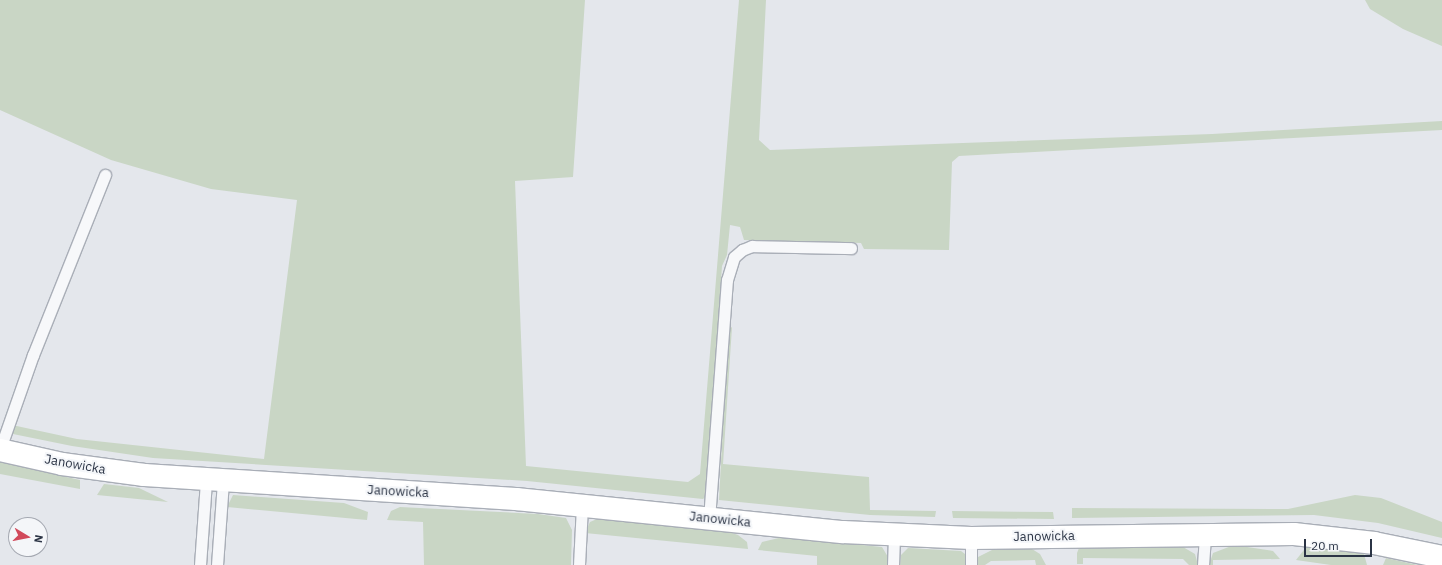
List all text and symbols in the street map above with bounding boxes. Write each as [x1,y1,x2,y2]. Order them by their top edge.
street label: Janowicka [43,452,107,478]
street label: Janowicka [367,483,429,501]
street label: Janowicka [689,509,751,531]
north arrow [8,517,48,557]
street label: Janowicka [1013,529,1075,545]
scale bar [1306,531,1374,557]
text: N [31,534,46,544]
text: 20 m [1311,538,1339,553]

